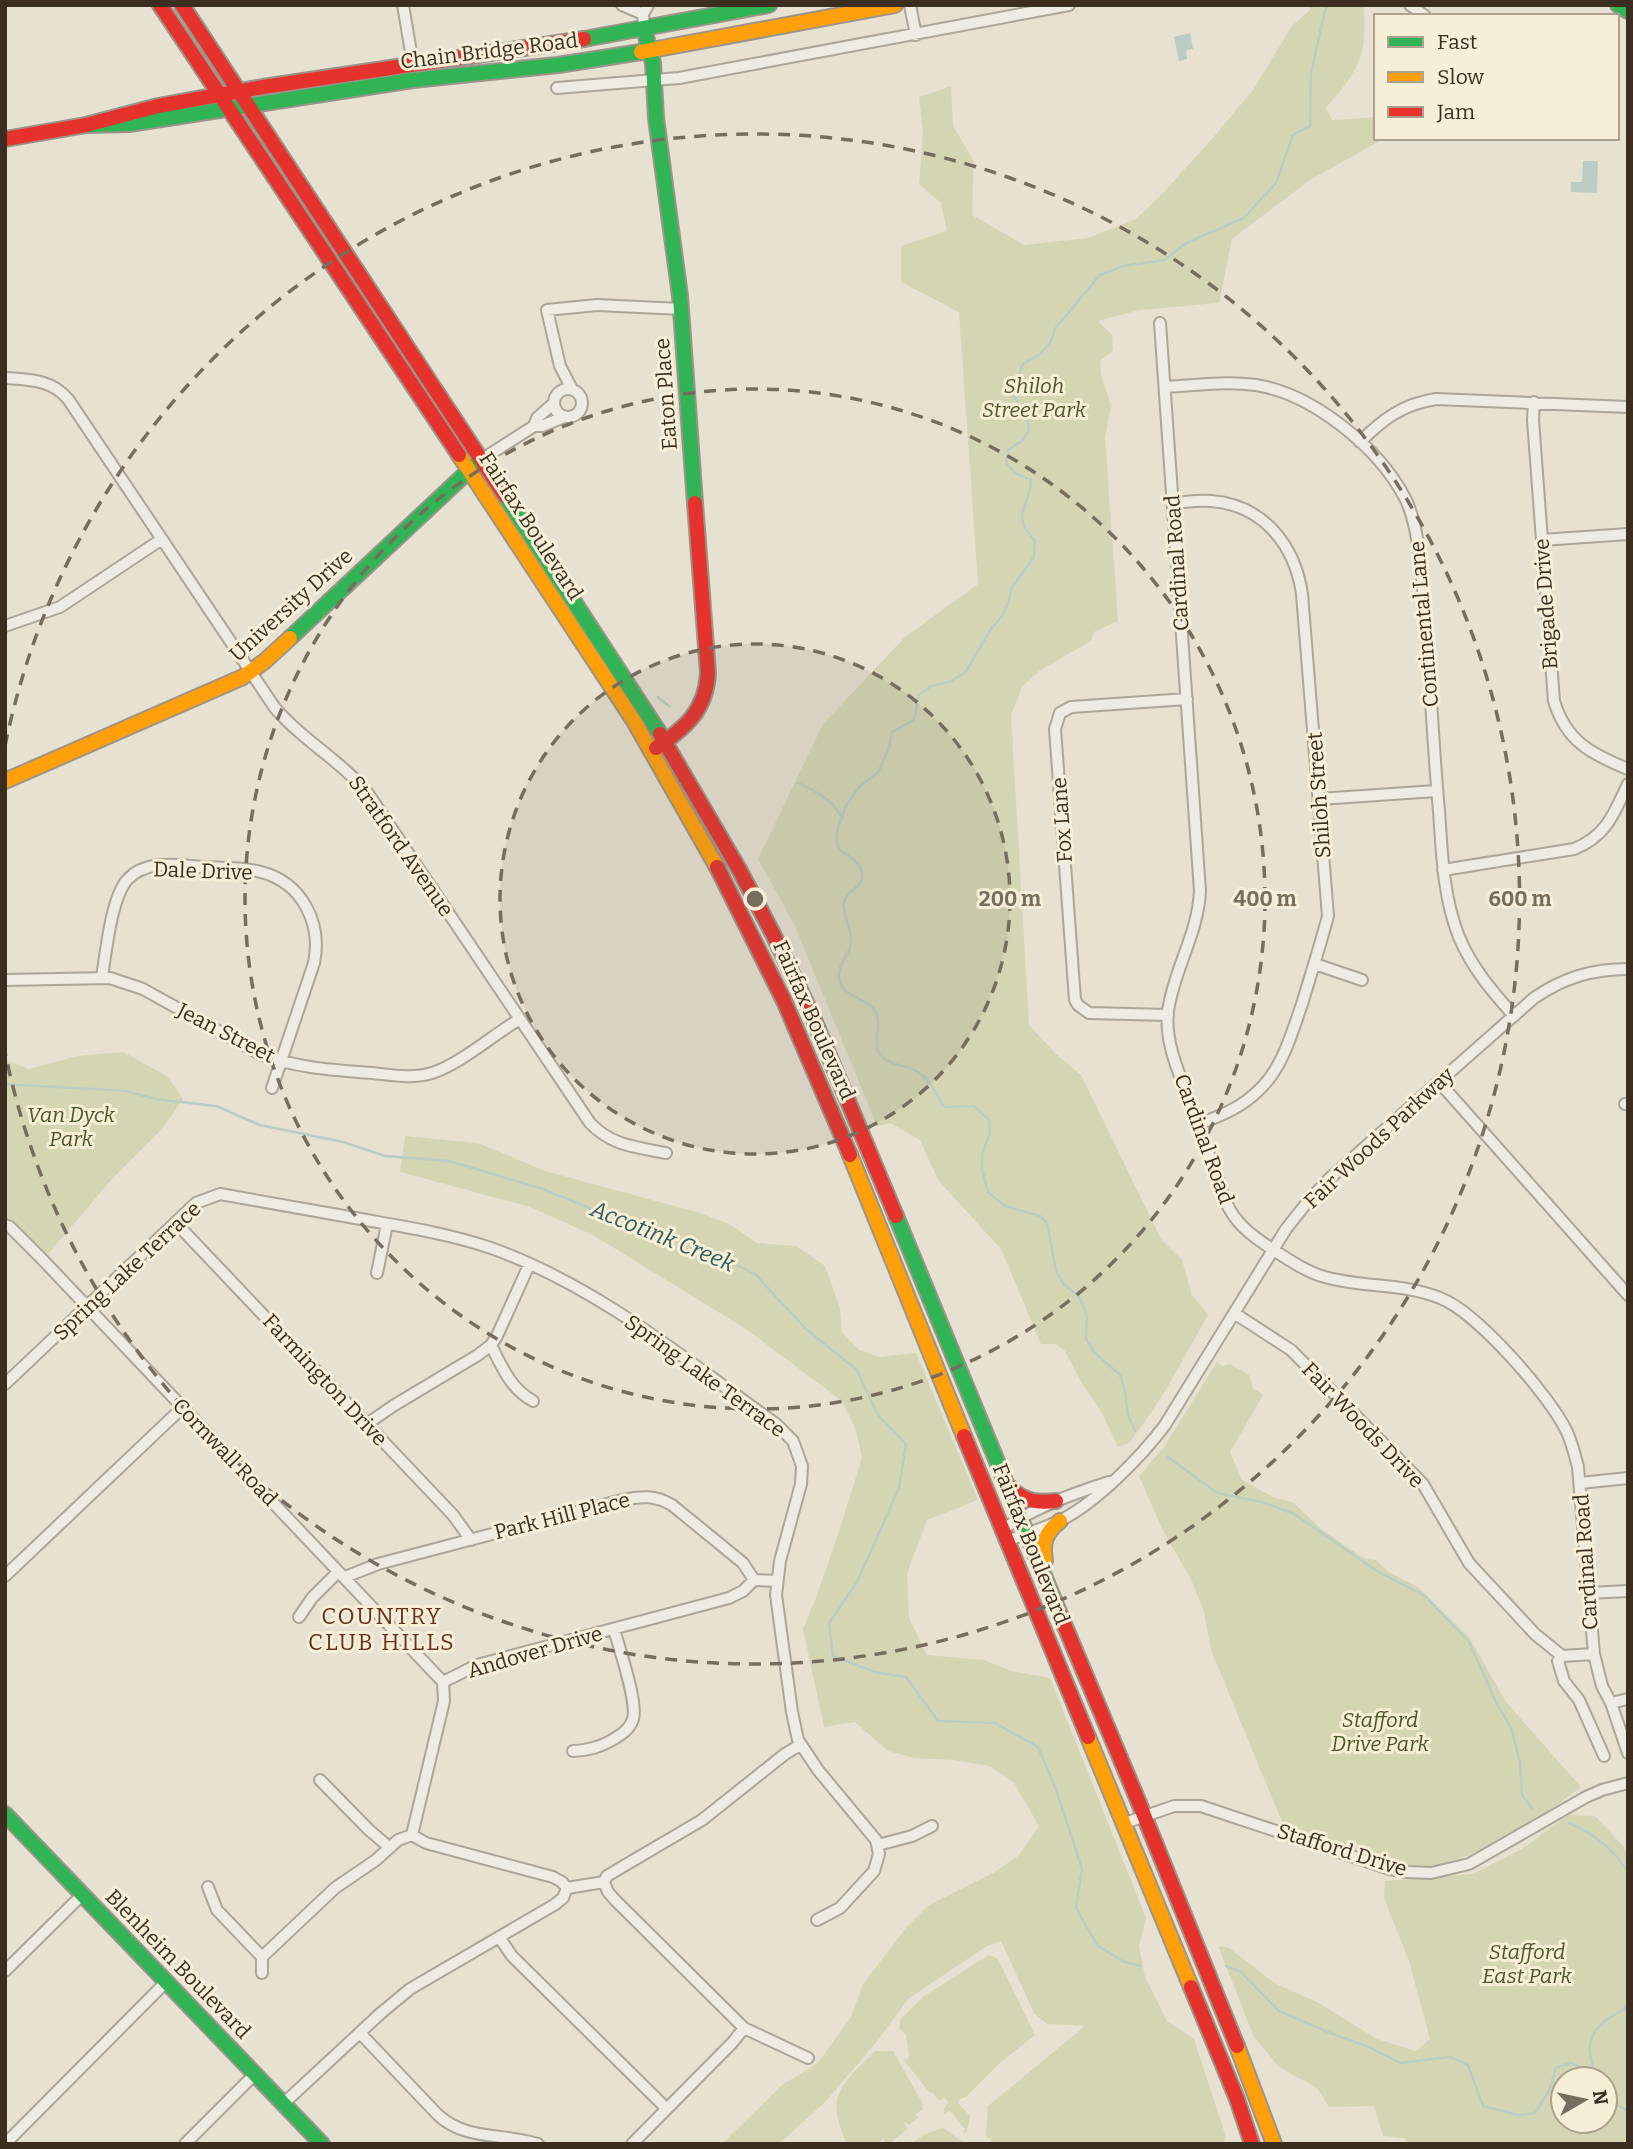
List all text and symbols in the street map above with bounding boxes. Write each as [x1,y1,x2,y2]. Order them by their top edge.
legend [1374,14,1619,140]
street label: Chain Bridge Road [399,27,579,75]
text: Fast [1437,29,1478,55]
text: Slow [1437,64,1484,90]
text: Jam [1436,99,1475,125]
street label: Eaton Place [649,337,683,451]
park label: Shiloh Street Park [982,373,1087,423]
street label: Fairfax Boulevard [473,447,589,605]
street label: Cardinal Road [1159,494,1195,632]
street label: Brigade Drive [1528,538,1564,670]
street label: Continental Lane [1404,540,1444,708]
street label: University Drive [224,543,358,667]
street label: Shiloh Street [1302,731,1336,859]
street label: Stratford Avenue [343,771,459,921]
street label: Fox Lane [1046,776,1078,864]
street label: Dale Drive [153,856,253,886]
text: 200 m [979,886,1041,912]
text: 400 m [1233,886,1297,912]
text: 600 m [1489,886,1551,912]
centre of rings [743,887,767,911]
street label: Fairfax Boulevard [767,936,861,1104]
street label: Jean Street [172,997,280,1069]
street label: Fair Woods Parkway [1299,1061,1460,1214]
street label: Cardinal Road [1168,1070,1240,1208]
park label: Van Dyck Park [27,1102,116,1152]
water label: Accotink Creek [586,1194,740,1278]
street label: Spring Lake Terrace [48,1196,206,1346]
street label: Farmington Drive [257,1308,393,1452]
street label: Spring Lake Terrace [620,1309,790,1443]
street label: Fair Woods Drive [1296,1357,1430,1493]
street label: Cornwall Road [167,1392,283,1512]
street label: Fairfax Boulevard [987,1460,1075,1628]
street label: Park Hill Place [491,1487,633,1545]
street label: Cardinal Road [1568,1493,1604,1631]
district label: COUNTRY CLUB HILLS [308,1602,456,1656]
street label: Andover Drive [464,1620,606,1684]
park label: Stafford Drive Park [1331,1707,1429,1757]
street label: Stafford Drive [1274,1818,1410,1882]
street label: Blenheim Boulevard [100,1884,256,2044]
park label: Stafford East Park [1482,1939,1573,1989]
north arrow [1549,2065,1619,2135]
text: N [1588,2088,1613,2107]

